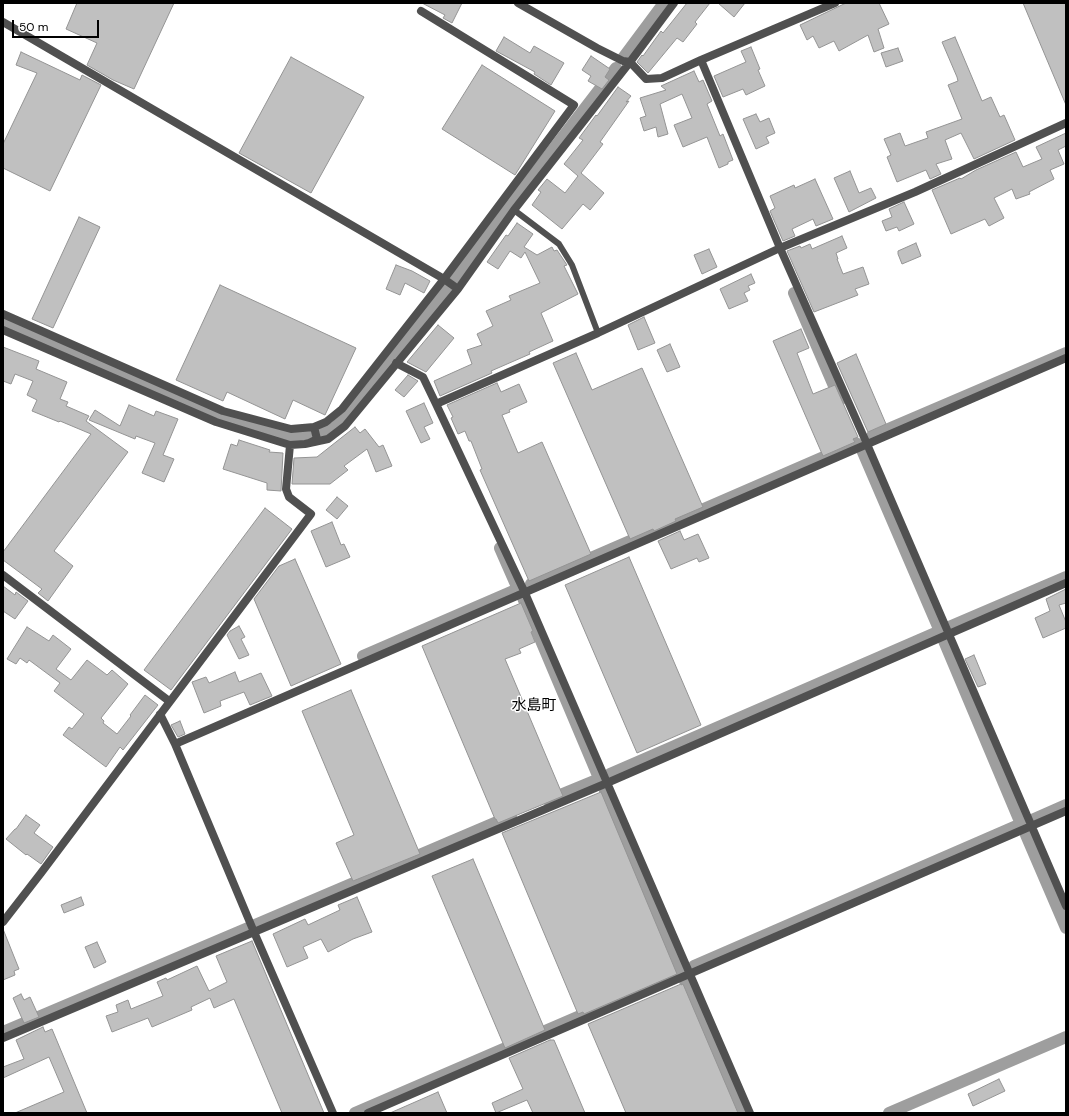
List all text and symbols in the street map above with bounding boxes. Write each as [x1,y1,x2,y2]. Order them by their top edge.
scale bar [14,12,101,38]
text: 50 m [19,19,48,35]
district label: 水島町 [512,697,556,715]

